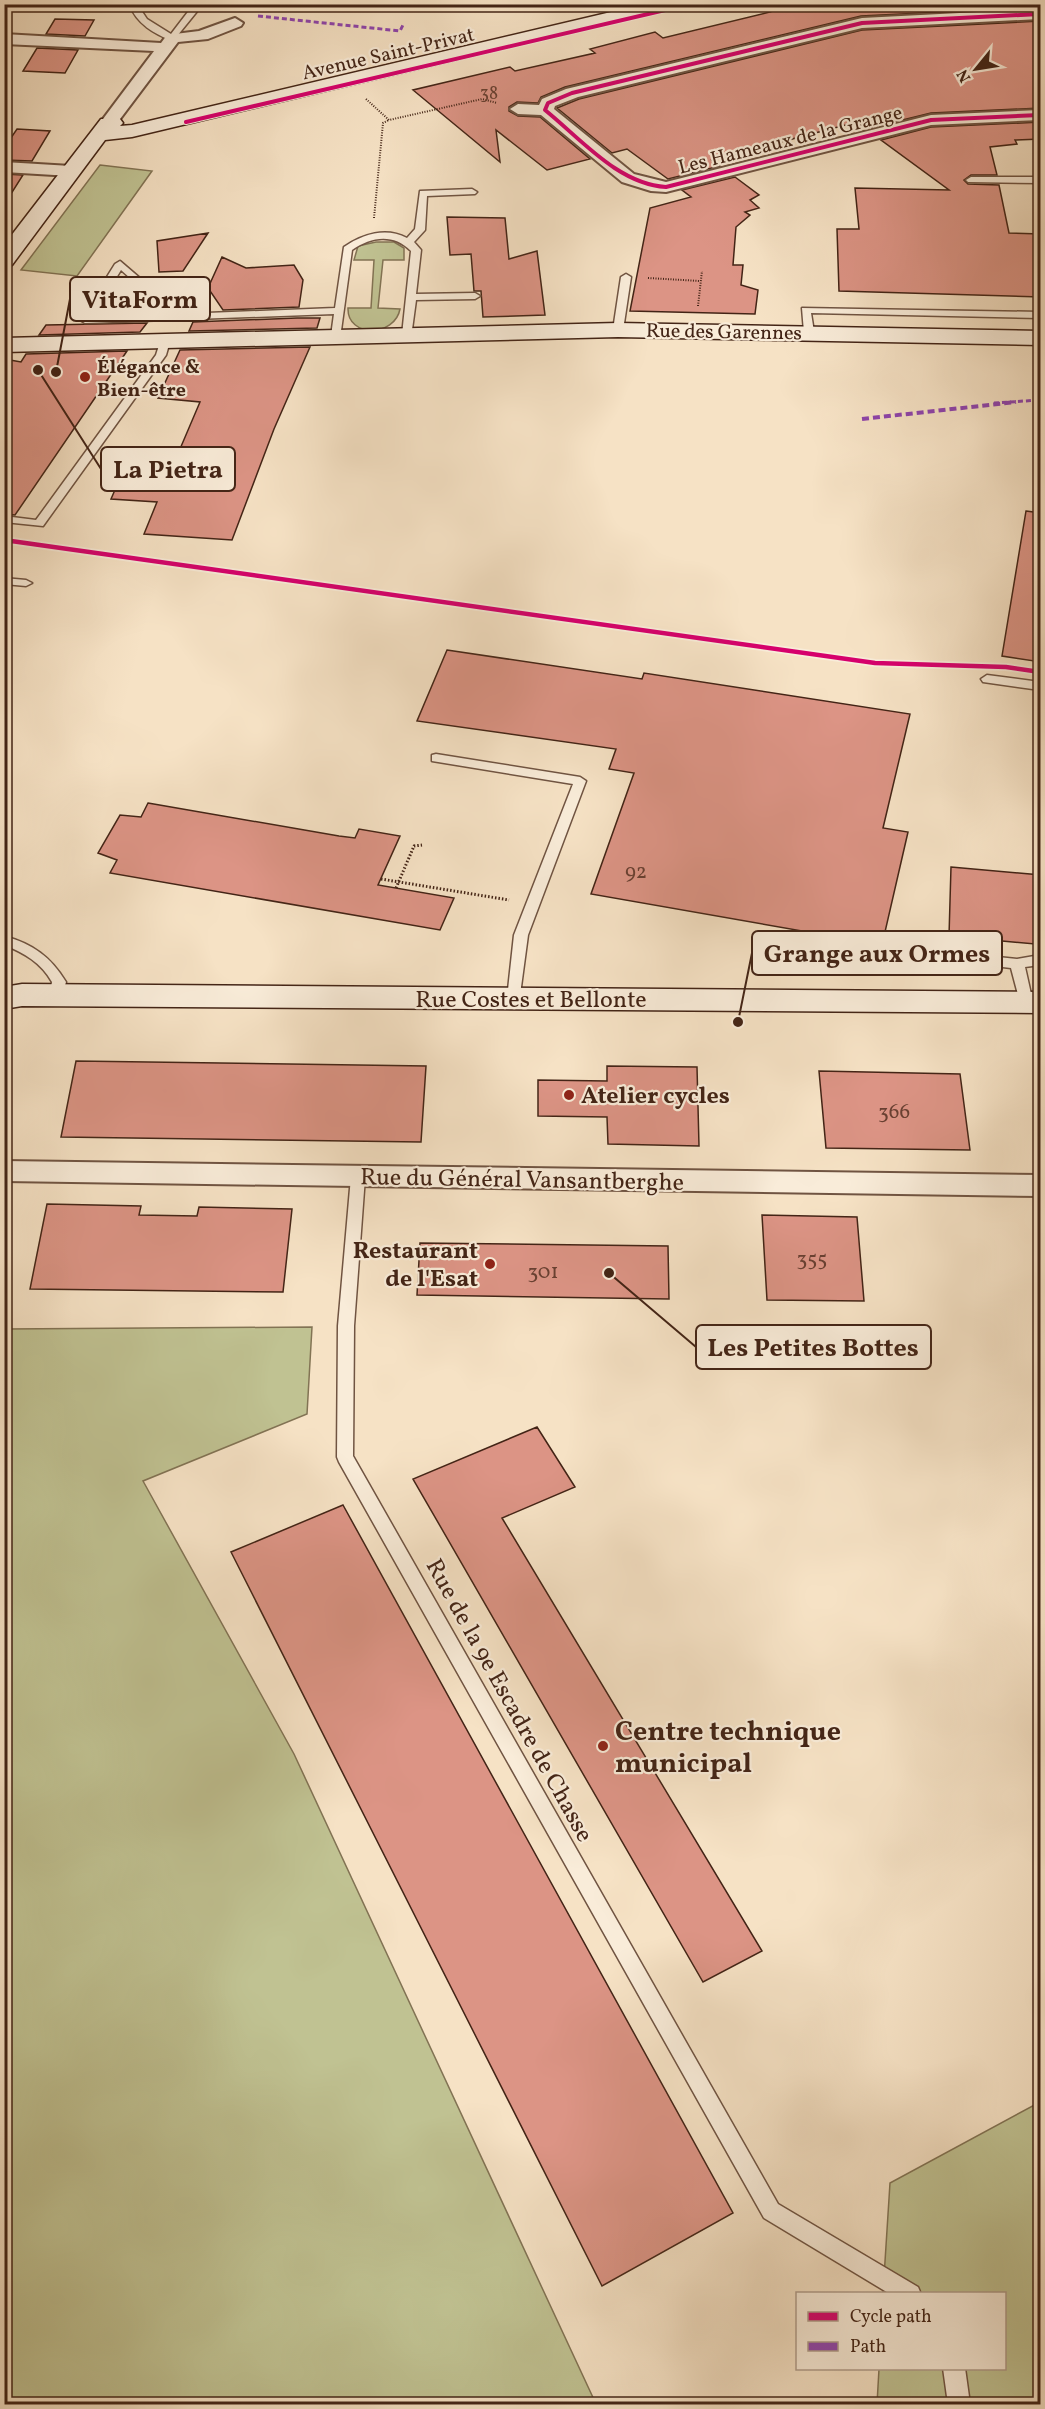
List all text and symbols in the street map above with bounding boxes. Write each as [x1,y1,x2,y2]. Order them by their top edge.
street label: Avenue Saint-Privat [300,22,477,88]
north arrow [946,39,1006,99]
text: N [952,65,977,86]
house number: 38 [480,82,498,107]
street label: Les Hameaux de la Grange [675,99,906,182]
callout: VitaForm [70,277,210,321]
text: VitaForm [82,283,198,319]
street label: Rue des Garennes [646,318,802,348]
place label: Élégance & Bien-être [97,354,200,405]
marker: Élégance & Bien-être [78,370,92,384]
callout: La Pietra [101,447,235,491]
text: La Pietra [113,453,223,489]
house number: 92 [625,858,647,887]
callout: Grange aux Ormes [752,931,1002,975]
text: Grange aux Ormes [764,937,990,973]
street label: Rue Costes et Bellonte [415,984,647,1018]
place label: Atelier cycles [581,1080,730,1114]
marker: Atelier cycles [562,1088,576,1102]
house number: 366 [878,1098,910,1127]
street label: Rue du Général Vansantberghe [360,1161,684,1201]
place label: Restaurant de l'Esat [353,1235,478,1297]
house number: 355 [797,1245,827,1274]
marker: Restaurant de l'Esat [483,1257,497,1271]
house number: 301 [527,1258,559,1287]
callout: Les Petites Bottes [696,1325,931,1369]
text: Les Petites Bottes [707,1331,919,1367]
street label: Rue de la 9e Escadre de Chasse [416,1553,600,1849]
place label: Centre technique municipal [615,1713,841,1784]
marker: Centre technique municipal [596,1739,610,1753]
legend [796,2292,1006,2370]
text: Cycle path [850,2305,932,2330]
text: Path [850,2335,886,2360]

